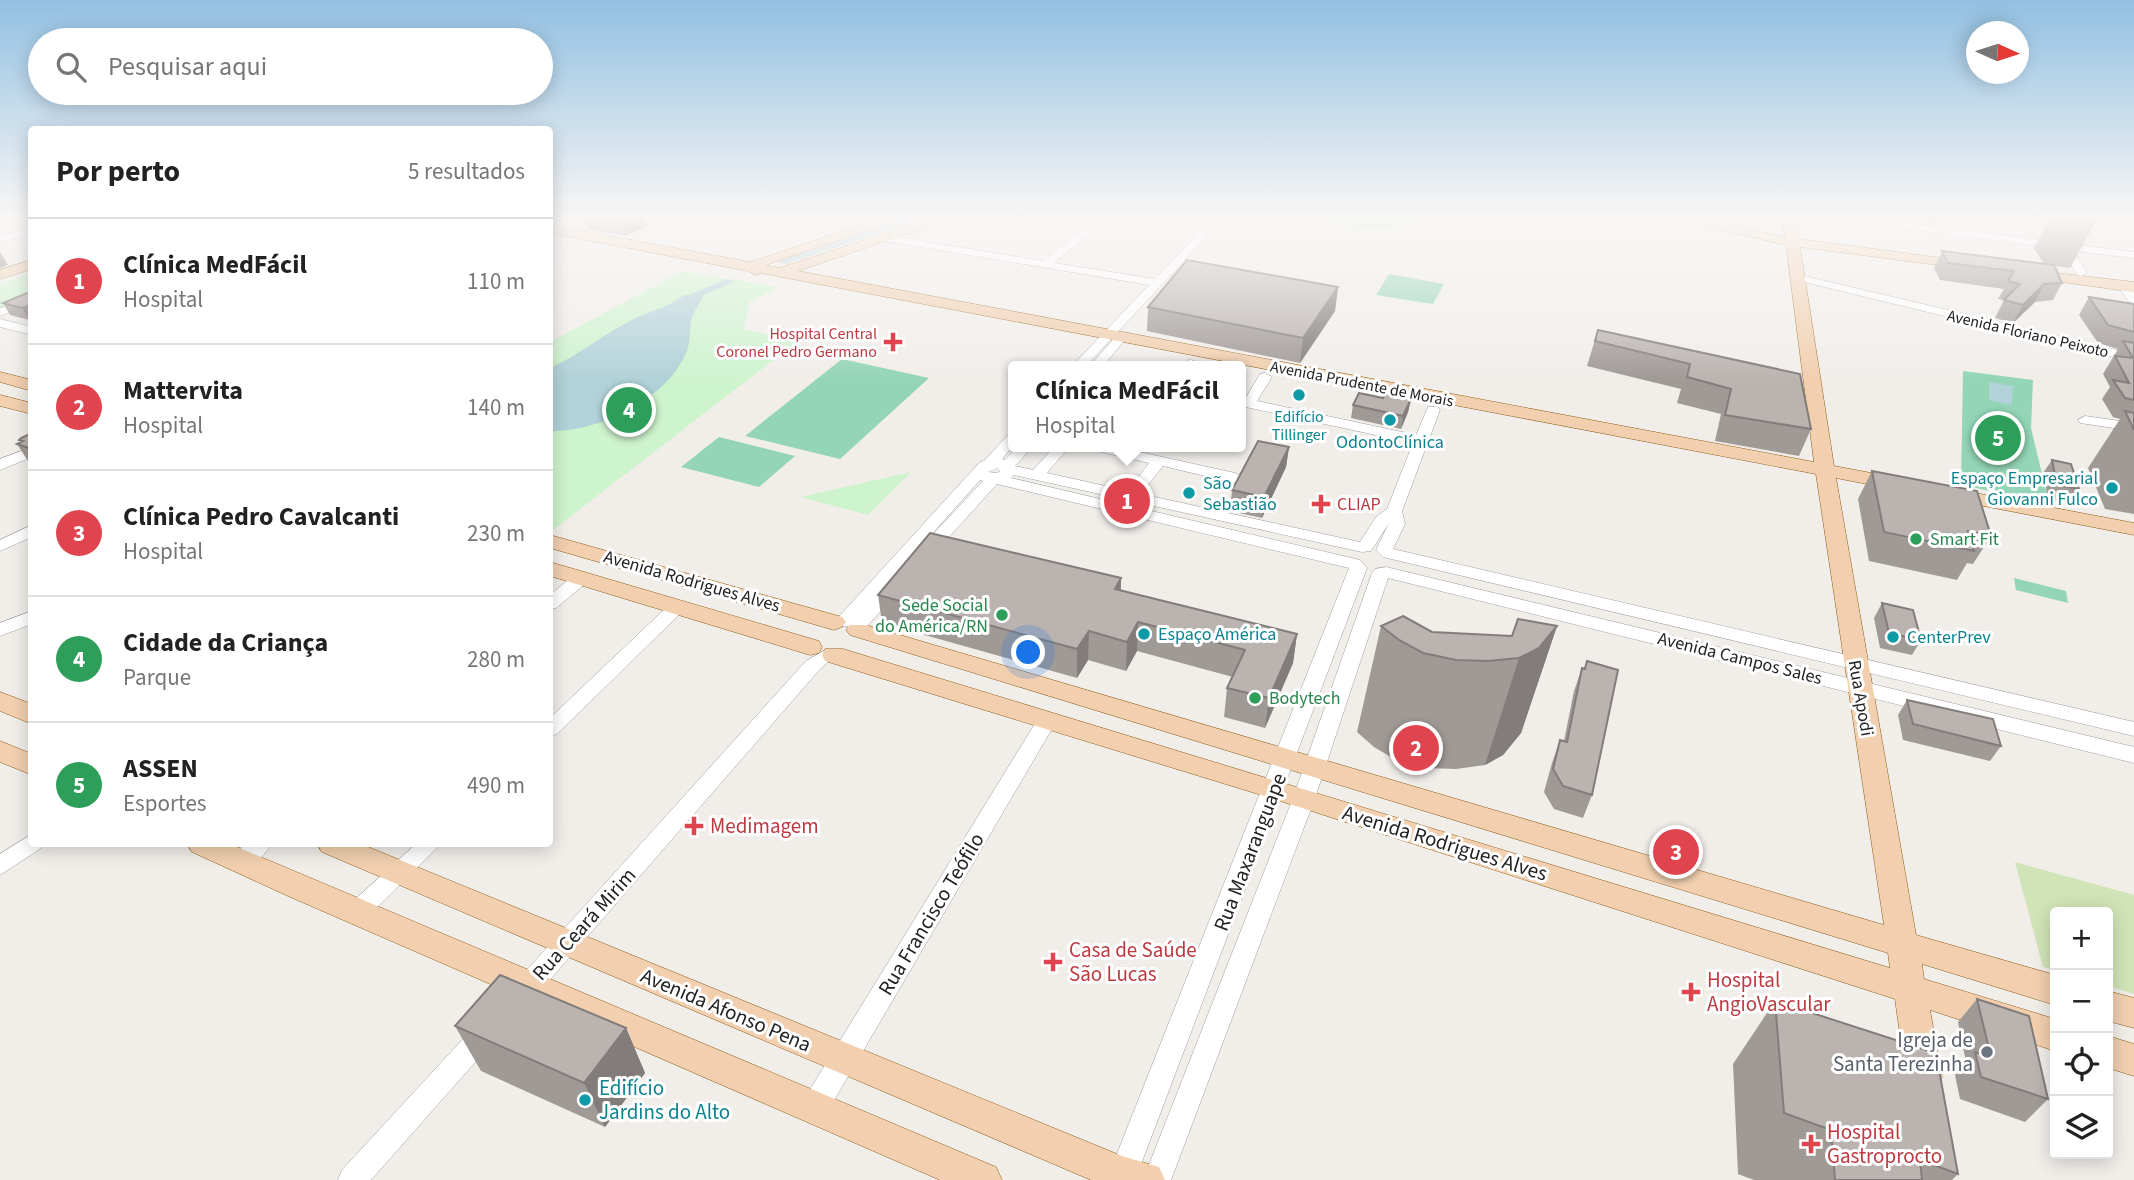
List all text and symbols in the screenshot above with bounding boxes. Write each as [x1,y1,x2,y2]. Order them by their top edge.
north arrow [1966,21,2029,84]
search box [28,28,553,105]
icon: search [52,48,90,86]
text: Pesquisar aqui [108,48,267,85]
text: Por perto [56,150,180,193]
text: 5 resultados [408,155,525,188]
text: Clínica MedFácil [123,246,307,283]
text: 1 [73,265,85,298]
text: 110 m [467,265,525,298]
text: Hospital [123,283,203,316]
street label: Avenida Floriano Peixoto [1945,305,2111,363]
place label: Hospital Central Coronel Pedro Germano [716,323,877,363]
marker: Hospital Central Coronel Pedro Germano [883,332,903,352]
street label: Avenida Prudente de Morais [1268,355,1456,413]
popup [1008,361,1246,452]
text: Mattervita [123,372,243,409]
text: Clínica MedFácil [1035,372,1219,409]
pin: 4 [606,384,652,436]
marker: Edifício Tillinger [1291,387,1307,403]
text: 2 [73,391,85,424]
text: 140 m [467,391,525,424]
place label: Edifício Tillinger [1272,406,1327,446]
text: Hospital [123,409,203,442]
text: Hospital [1035,409,1115,442]
marker: OdontoClínica [1382,412,1398,428]
pin: 5 [1975,412,2021,464]
place label: OdontoClínica [1336,430,1444,455]
place label: Espaço Empresarial Giovanni Fulco [1951,466,2098,512]
place label: São Sebastião [1203,471,1277,517]
pin: 1 [1104,475,1150,527]
marker: Espaço Empresarial Giovanni Fulco [2104,480,2120,496]
marker: São Sebastião [1181,485,1197,501]
place label: CLIAP [1337,492,1381,517]
marker: CLIAP [1311,494,1331,514]
text: Clínica Pedro Cavalcanti [123,498,399,535]
text: 3 [73,517,85,550]
text: 230 m [467,517,525,550]
place label: Smart Fit [1930,527,1999,552]
marker: Smart Fit [1908,531,1924,547]
text: Hospital [123,535,203,568]
street label: Avenida Rodrigues Alves [601,544,783,619]
place label: Sede Social do América/RN [875,593,988,639]
marker: Sede Social do América/RN [994,607,1010,623]
place label: Espaço América [1158,622,1276,647]
text: Cidade da Criança [123,624,328,661]
place label: CenterPrev [1907,625,1991,650]
marker: Espaço América [1136,626,1152,642]
street label: Avenida Campos Sales [1655,626,1825,691]
marker: CenterPrev [1885,629,1901,645]
your location [1011,635,1045,669]
text: 4 [73,643,85,676]
text: 280 m [467,643,525,676]
street label: Rua Apodi [1842,658,1879,738]
text: Parque [123,661,191,694]
place label: Bodytech [1269,686,1341,711]
marker: Bodytech [1247,690,1263,706]
pin: 2 [1393,722,1439,774]
text: ASSEN [123,750,198,787]
text: 5 [73,769,85,802]
text: 490 m [467,769,525,802]
street label: Rua Maxaranguape [1206,769,1294,935]
text: Esportes [123,787,206,820]
street label: Avenida Rodrigues Alves [1339,798,1551,889]
place label: Medimagem [710,811,819,841]
marker: Medimagem [684,816,704,836]
pin: 3 [1653,826,1699,878]
street label: Rua Francisco Teófilo [871,827,991,1001]
street label: Rua Ceará Mirim [525,861,643,987]
map controls [2050,907,2113,1159]
button: + [2050,907,2113,970]
place label: Casa de Saúde São Lucas [1069,935,1197,989]
marker: Casa de Saúde São Lucas [1043,952,1063,972]
street label: Avenida Afonso Pena [636,960,816,1060]
place label: Hospital AngioVascular [1707,965,1831,1019]
button: − [2050,970,2113,1033]
marker: Hospital AngioVascular [1681,982,1701,1002]
place label: Igreja de Santa Terezinha [1833,1025,1973,1079]
button: locate [2050,1033,2113,1096]
marker: Igreja de Santa Terezinha [1979,1044,1995,1060]
place label: Edifício Jardins do Alto [599,1073,730,1127]
marker: Edifício Jardins do Alto [577,1092,593,1108]
button: layers [2050,1096,2113,1159]
place label: Hospital Gastroprocto [1827,1117,1942,1171]
marker: Hospital Gastroprocto [1801,1134,1821,1154]

